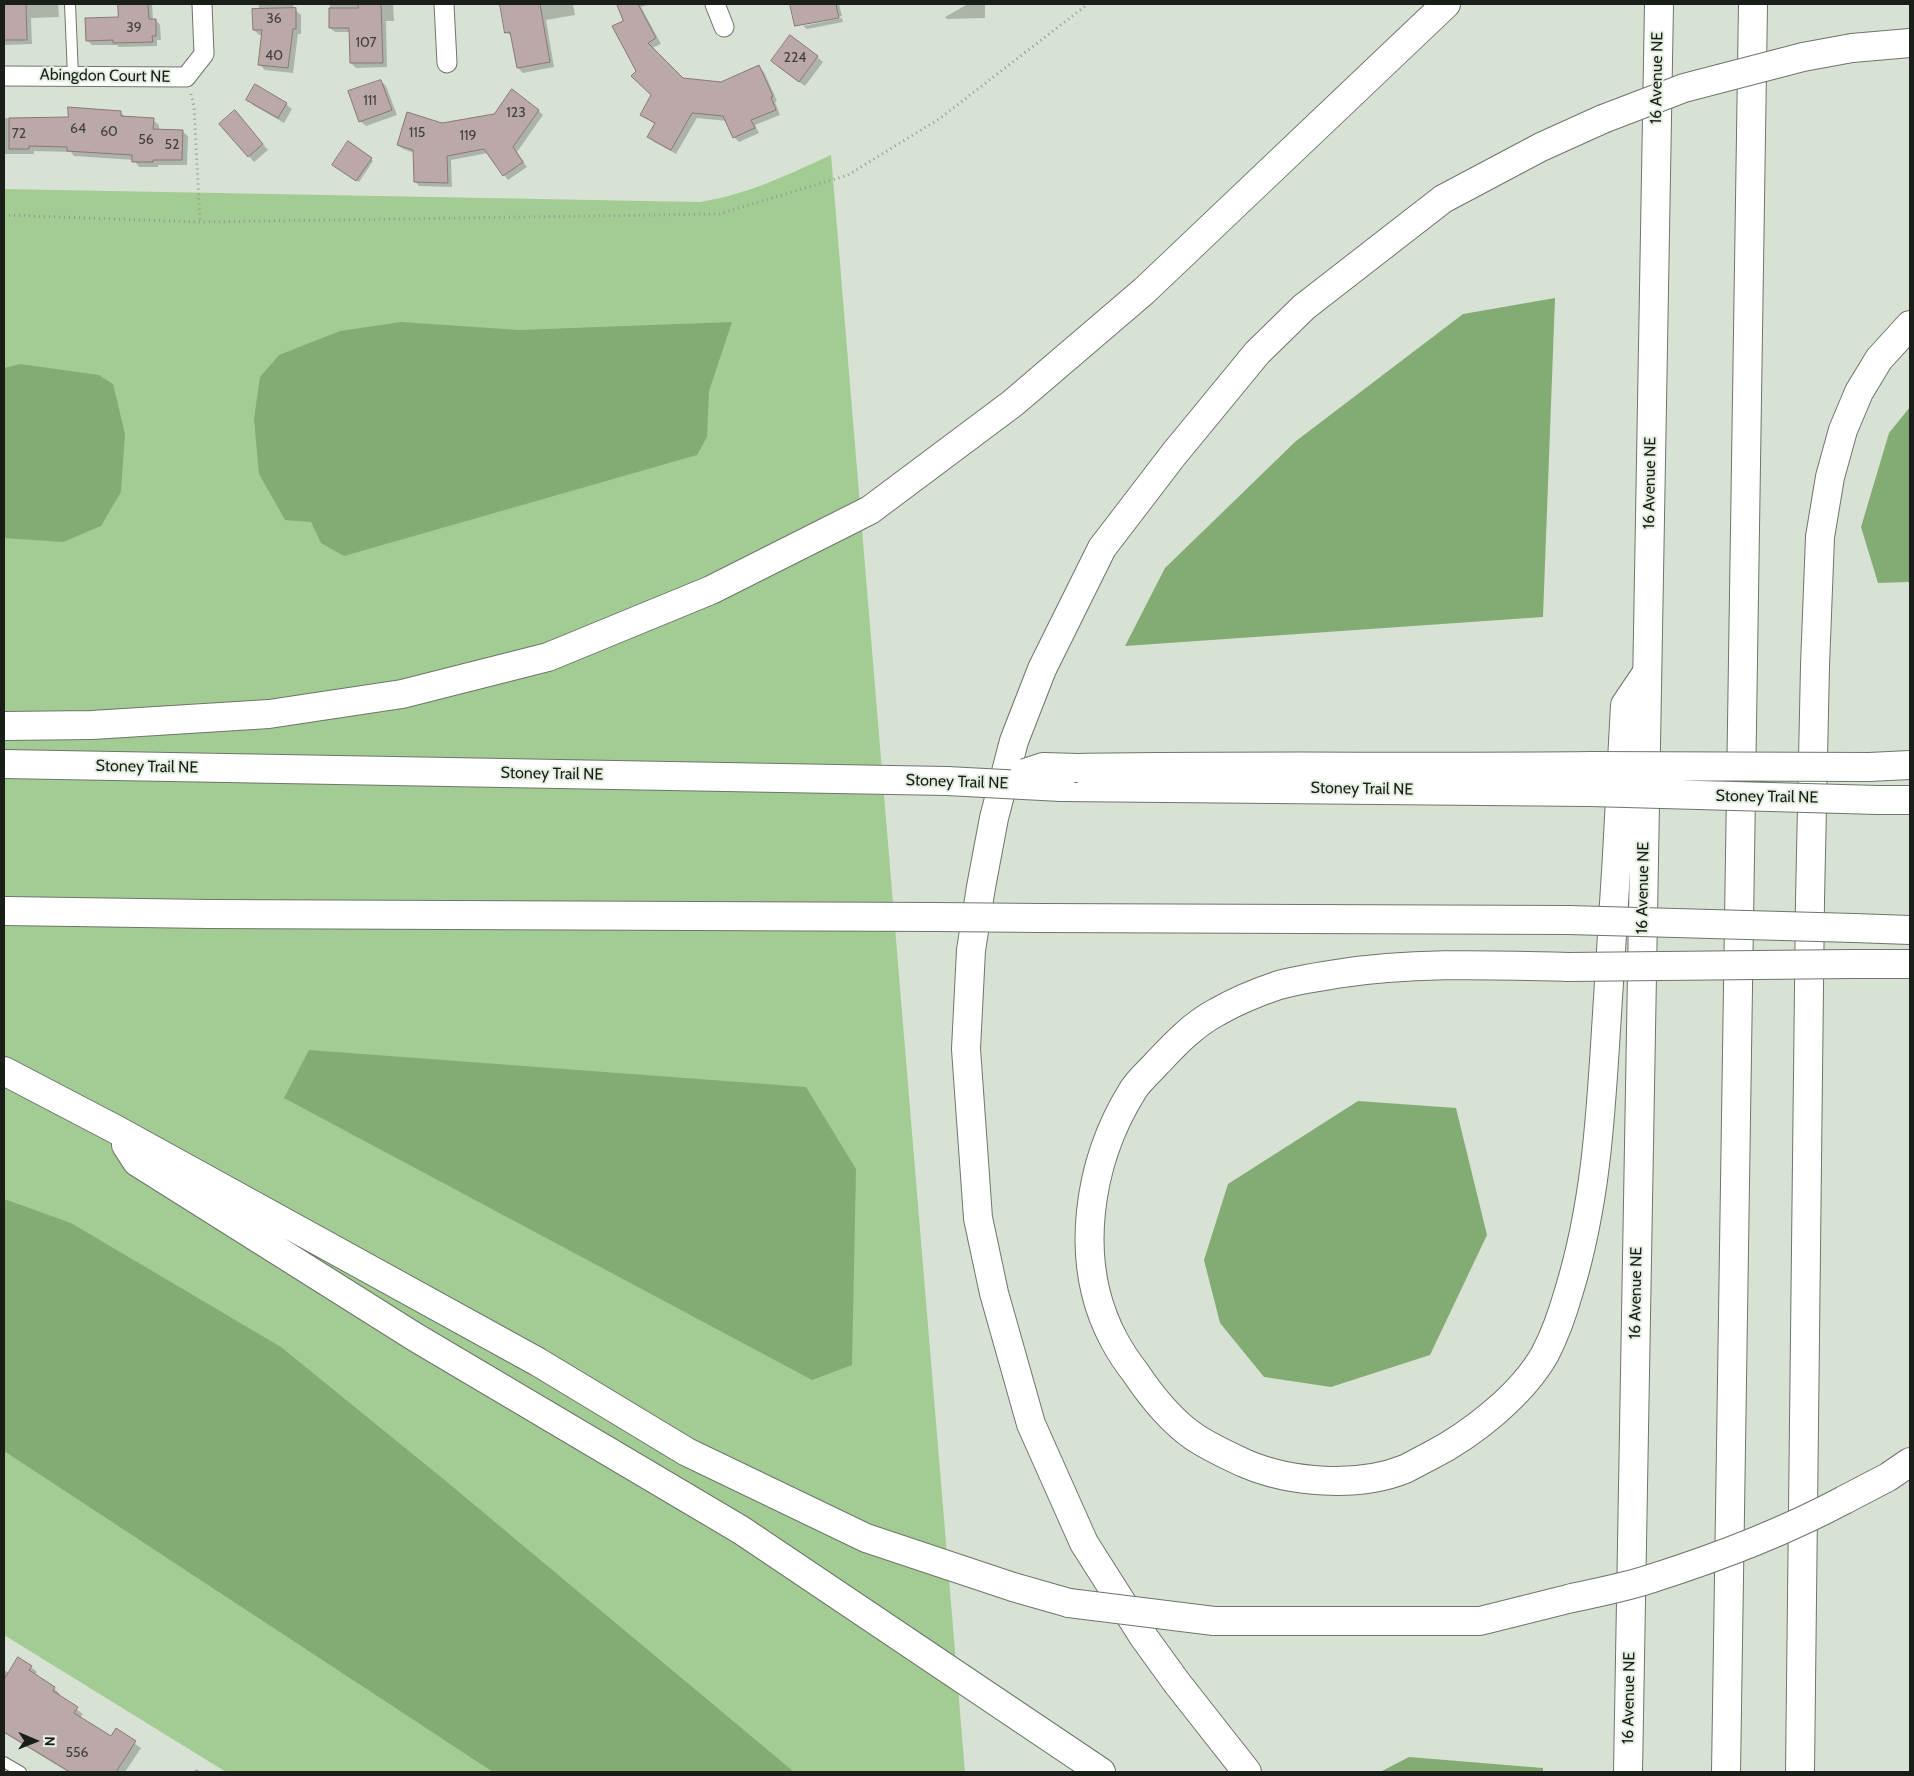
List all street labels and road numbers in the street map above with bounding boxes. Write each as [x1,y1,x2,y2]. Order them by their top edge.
street label: 16 Avenue NE [1647,32,1667,124]
street label: Abingdon Court NE [40,65,170,87]
street label: 16 Avenue NE [1640,437,1660,529]
street label: Stoney Trail NE [96,757,198,777]
street label: Stoney Trail NE [501,764,603,784]
street label: Stoney Trail NE [905,771,1009,793]
street label: Stoney Trail NE [1311,779,1413,799]
street label: Stoney Trail NE [1716,787,1818,807]
street label: 16 Avenue NE [1633,842,1653,934]
street label: 16 Avenue NE [1626,1247,1646,1339]
street label: 16 Avenue NE [1619,1652,1639,1744]

